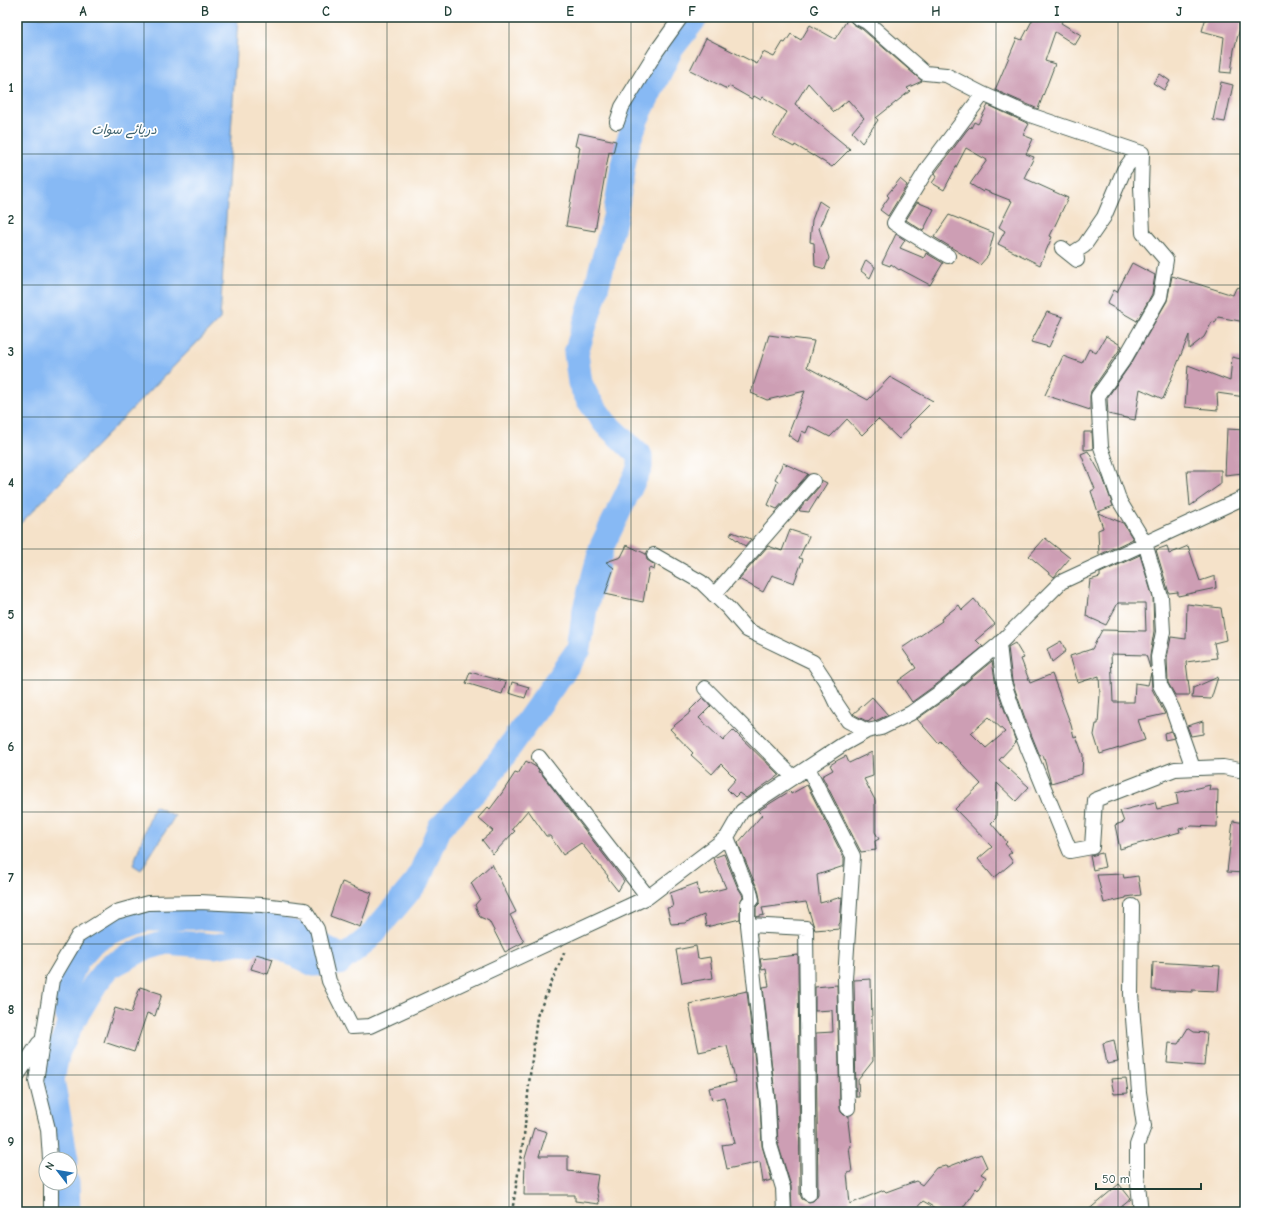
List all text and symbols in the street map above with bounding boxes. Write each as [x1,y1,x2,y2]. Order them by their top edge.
text: A [79,4,87,19]
text: B [201,4,209,19]
text: C [322,4,330,19]
text: D [444,4,452,19]
text: E [566,4,574,19]
text: F [688,4,696,19]
text: G [809,4,819,19]
text: H [931,4,941,19]
text: I [1054,4,1060,19]
text: J [1176,4,1182,19]
text: 1 [8,80,14,95]
water label: دریائے سوات [91,122,157,139]
text: 2 [8,212,14,227]
text: 3 [8,344,14,359]
text: 4 [8,475,14,490]
text: 5 [8,607,15,622]
text: 6 [8,739,15,754]
text: 7 [8,870,14,885]
text: 8 [8,1002,14,1017]
text: 9 [8,1134,15,1149]
north arrow [38,1151,78,1191]
text: N [42,1160,57,1173]
scale bar [1096,1165,1201,1191]
text: 50 m [1102,1172,1130,1186]

